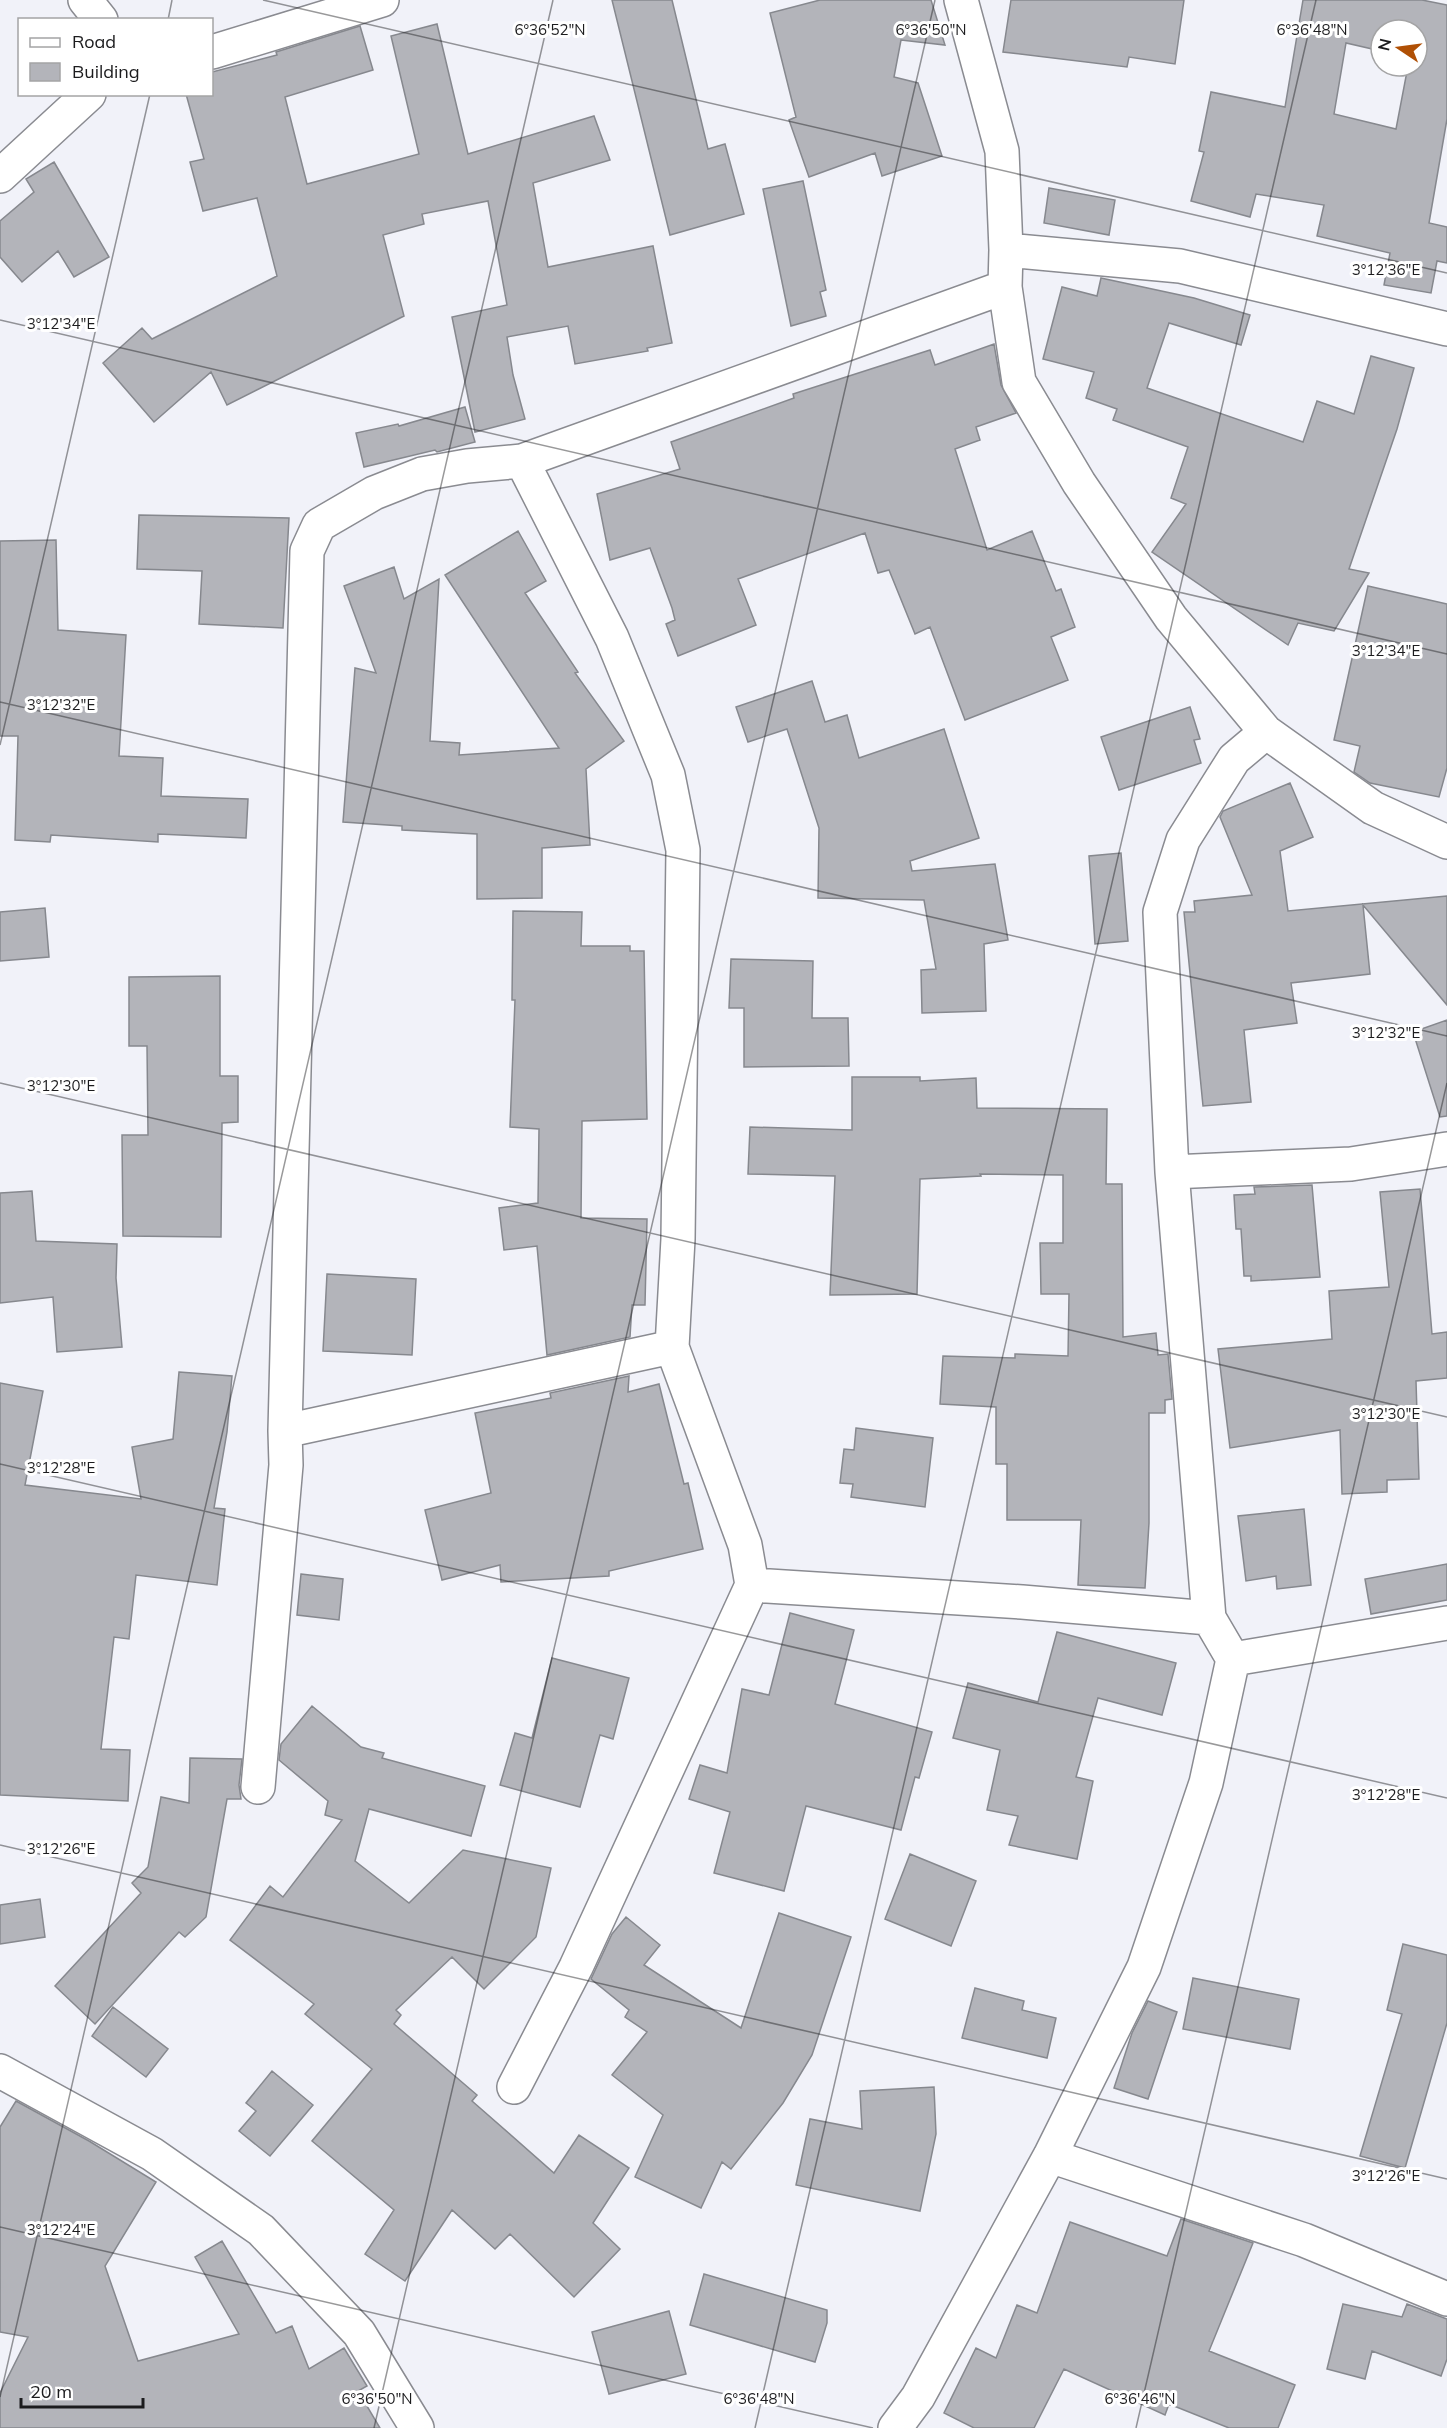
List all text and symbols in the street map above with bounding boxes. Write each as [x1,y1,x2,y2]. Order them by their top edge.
legend [18,18,213,96]
north arrow [1369,18,1429,78]
text: 6°36'52"N [515,20,585,39]
text: 6°36'50"N [896,20,966,39]
text: 6°36'48"N [1277,20,1347,39]
text: Road [72,30,116,53]
text: N [1373,36,1395,53]
text: Building [72,60,140,83]
text: 3°12'36"E [1352,260,1420,279]
text: 3°12'34"E [27,314,95,333]
text: 3°12'34"E [1352,641,1420,660]
text: 3°12'32"E [27,695,95,714]
text: 3°12'32"E [1352,1023,1420,1042]
text: 3°12'30"E [27,1076,95,1095]
text: 3°12'30"E [1352,1404,1420,1423]
text: 3°12'28"E [27,1458,95,1477]
text: 3°12'28"E [1352,1785,1420,1804]
text: 3°12'26"E [27,1839,95,1858]
text: 3°12'26"E [1352,2166,1420,2185]
text: 3°12'24"E [27,2220,95,2239]
scale bar [21,2371,142,2409]
text: 20 m [30,2380,72,2403]
text: 6°36'50"N [342,2389,412,2408]
text: 6°36'48"N [724,2389,794,2408]
text: 6°36'46"N [1105,2389,1175,2408]

